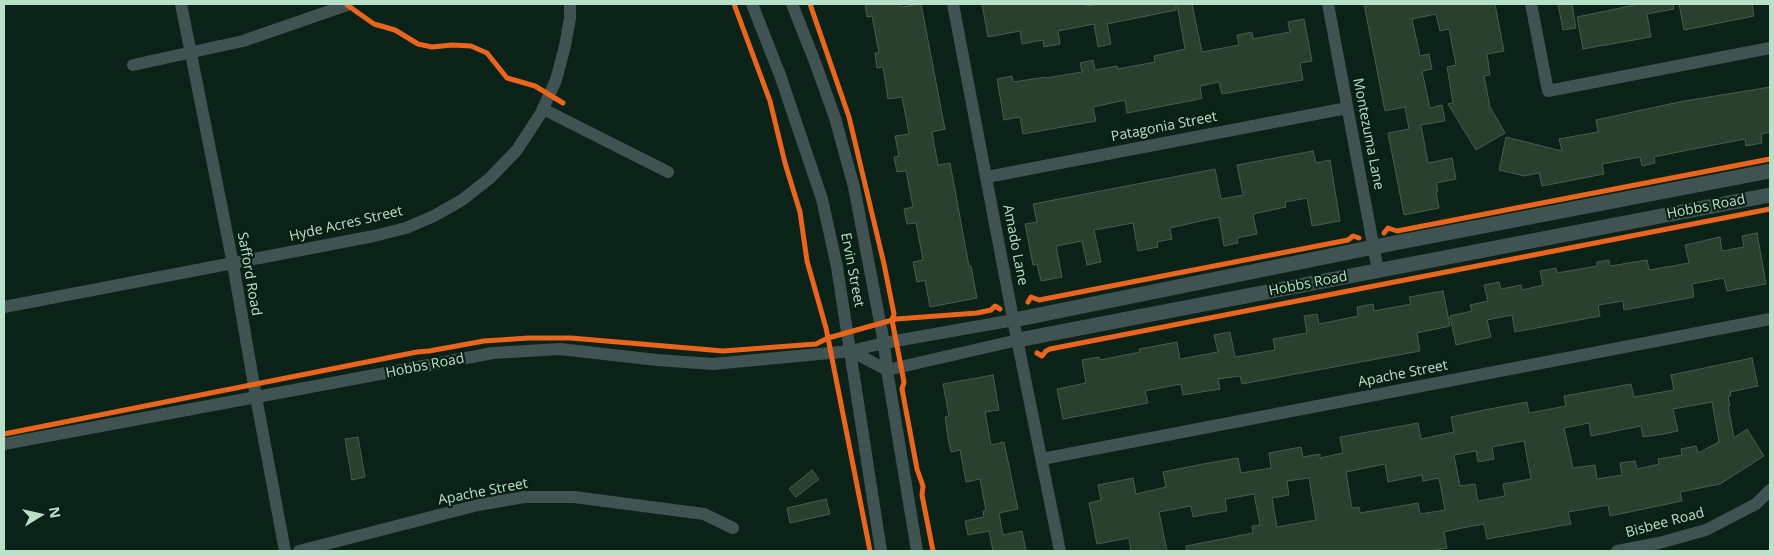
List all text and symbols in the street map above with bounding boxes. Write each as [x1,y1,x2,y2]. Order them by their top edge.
street label: Montezuma Lane [1349,77,1387,191]
street label: Patagonia Street [1110,108,1218,146]
street label: Hobbs Road [1665,191,1747,223]
street label: Hyde Acres Street [288,203,404,245]
street label: Amado Lane [999,203,1031,287]
street label: Safford Road [233,231,265,317]
street label: Ervin Street [837,231,867,309]
street label: Hobbs Road [1267,268,1349,300]
street label: Hobbs Road [384,350,466,382]
street label: Apache Street [1357,357,1449,391]
street label: Apache Street [437,475,529,509]
north arrow [15,490,65,540]
street label: Bisbee Road [1624,504,1706,542]
text: N [45,505,66,520]

